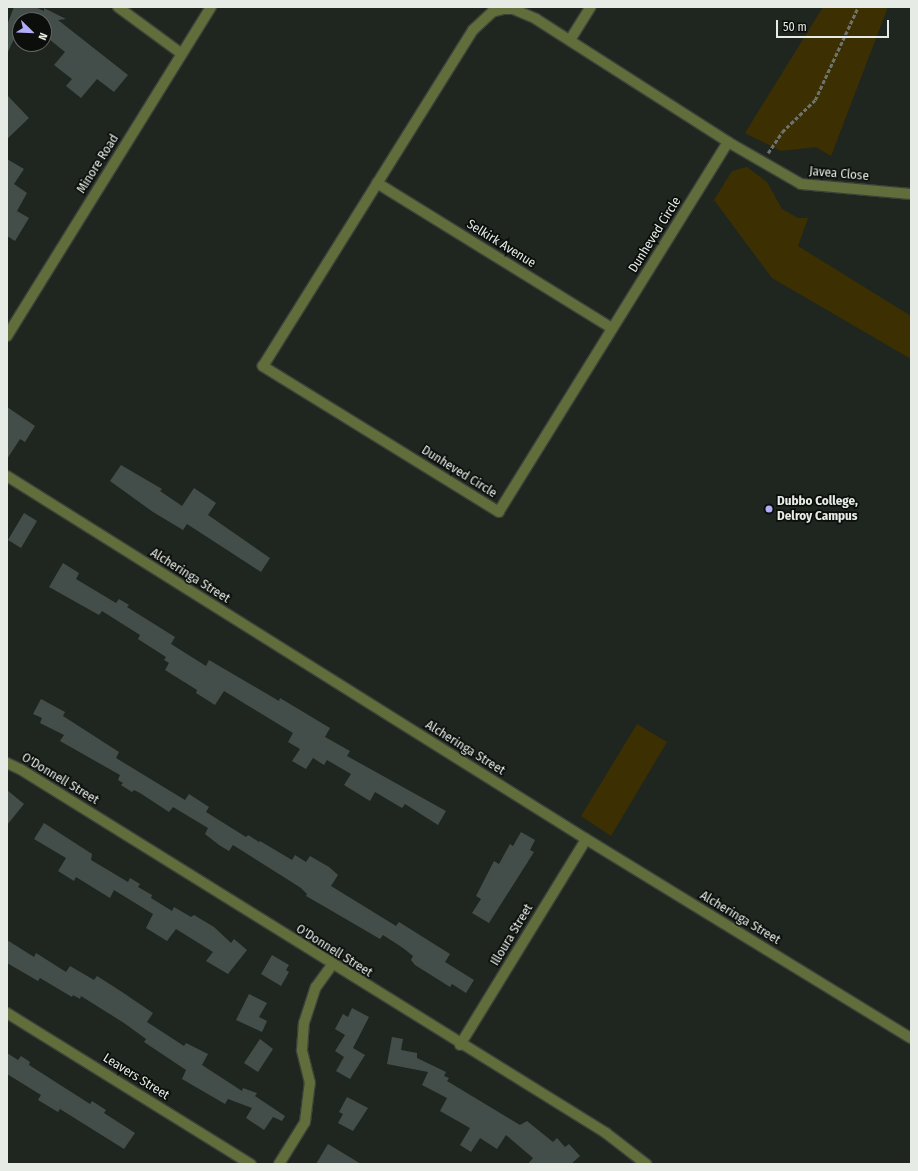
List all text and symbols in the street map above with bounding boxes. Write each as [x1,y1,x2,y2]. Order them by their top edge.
north arrow [12,12,52,52]
scale bar [778,12,891,38]
text: 50 m [783,20,807,34]
text: N [35,31,50,42]
street label: Minore Road [74,132,122,196]
street label: Javea Close [809,164,869,184]
street label: Dunheved Circle [626,194,684,276]
street label: Selkirk Avenue [464,217,538,271]
street label: Dunheved Circle [418,443,500,501]
place label: Dubbo College, Delroy Campus [777,494,858,525]
marker: Dubbo College, Delroy Campus [764,504,774,514]
street label: Alcheringa Street [147,545,233,607]
street label: Alcheringa Street [422,717,508,779]
street label: O'Donnell Street [19,750,101,808]
street label: Alcheringa Street [697,888,783,948]
street label: Illoura Street [487,901,537,969]
street label: O'Donnell Street [293,921,375,981]
street label: Leavers Street [100,1051,172,1103]

